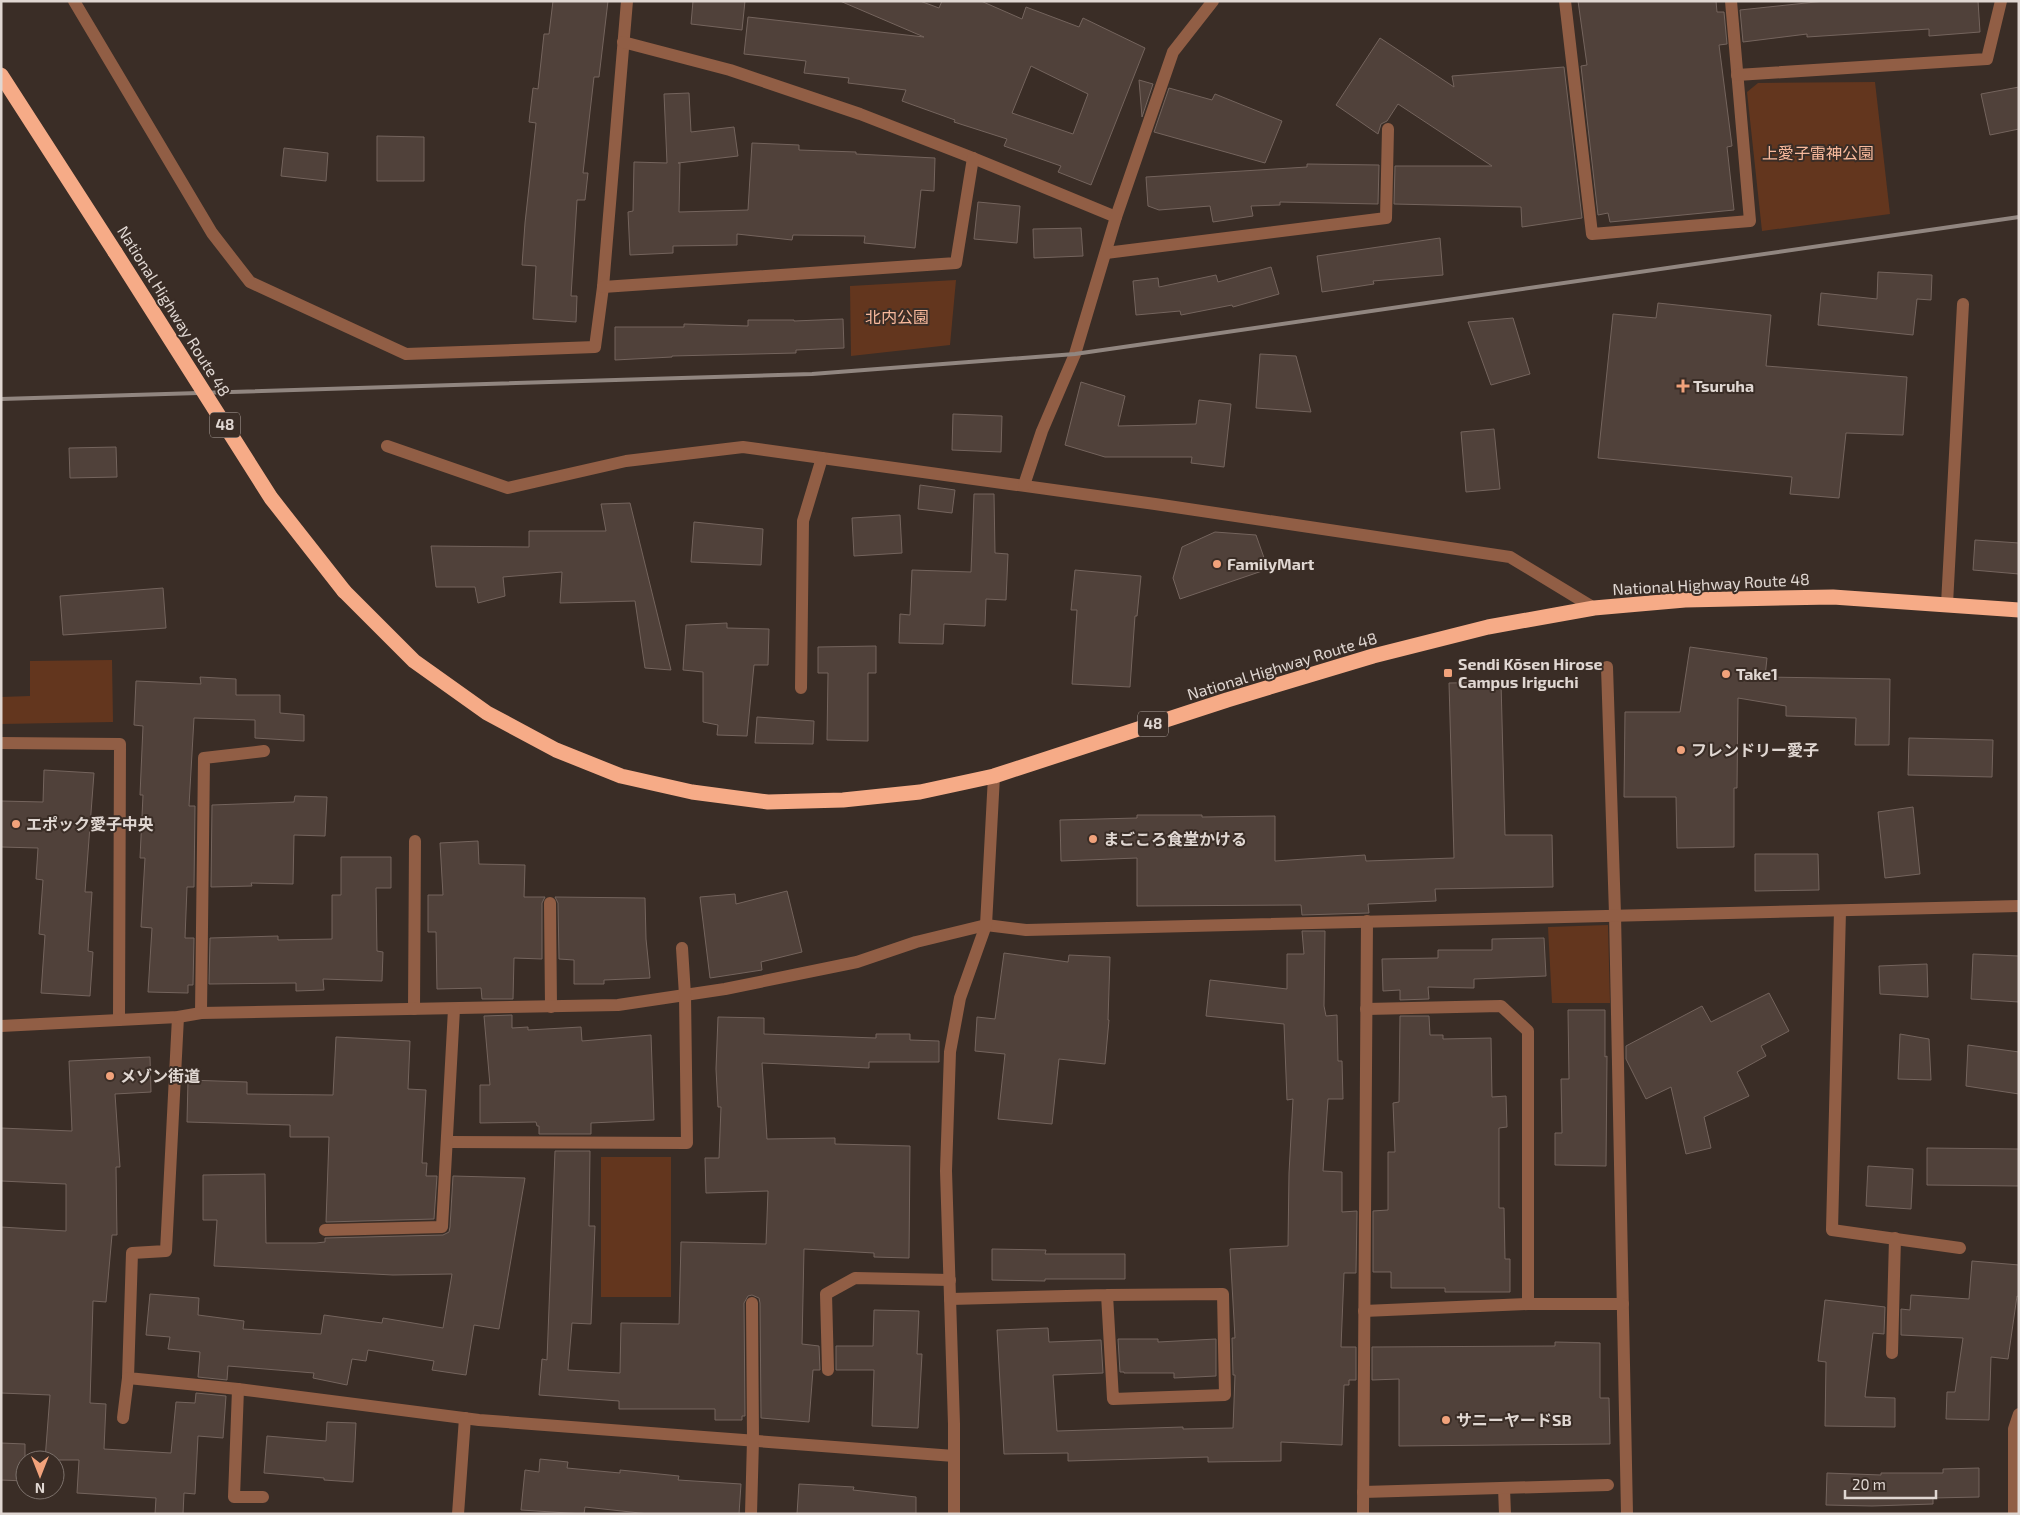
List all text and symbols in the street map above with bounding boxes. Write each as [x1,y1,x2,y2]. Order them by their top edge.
park label: 上愛子雷神公園 [1762,143,1874,162]
street label: National Highway Route 48 [114,222,235,400]
park label: 北内公園 [865,307,929,326]
place label: Tsuruha [1693,376,1754,395]
marker: Tsuruha [1677,380,1689,392]
road number: 48 [210,412,240,438]
place label: FamilyMart [1227,554,1315,574]
marker: FamilyMart [1211,558,1223,570]
street label: National Highway Route 48 [1612,569,1810,598]
street label: National Highway Route 48 [1185,628,1379,703]
place label: Sendi Kōsen Hirose Campus Iriguchi [1458,654,1602,691]
place label: Take1 [1736,664,1778,683]
marker: Sendi Kōsen Hirose Campus Iriguchi [1442,667,1454,679]
marker: Take1 [1720,668,1732,680]
road number: 48 [1138,712,1168,736]
place label: フレンドリー愛子 [1691,740,1819,759]
marker: フレンドリー愛子 [1675,744,1687,756]
place label: エポック愛子中央 [26,814,154,833]
marker: エポック愛子中央 [10,818,22,830]
place label: まごころ食堂かける [1103,829,1247,848]
marker: まごころ食堂かける [1087,833,1099,845]
place label: メゾン街道 [120,1066,200,1085]
marker: メゾン街道 [104,1070,116,1082]
place label: サニーヤードSB [1456,1410,1572,1429]
marker: サニーヤードSB [1440,1414,1452,1426]
north arrow [15,1450,65,1500]
scale bar [1845,1468,1936,1500]
text: 20 m [1852,1475,1886,1493]
text: N [35,1480,45,1497]

